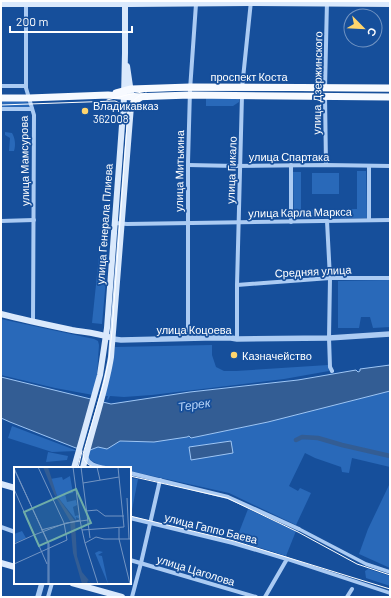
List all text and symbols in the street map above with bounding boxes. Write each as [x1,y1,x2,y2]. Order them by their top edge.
scale bar [10,8,132,34]
north arrow [343,8,383,48]
text: 200 m [16,14,48,28]
text: С [365,26,380,39]
street label: улица Дзержинского [310,31,324,135]
street label: проспект Коста [211,70,288,83]
place label: Владикавказ 362008 [93,99,159,125]
marker: Владикавказ 362008 [80,106,90,116]
street label: улица Мамсурова [17,115,31,206]
street label: улица Митькина [172,129,186,212]
street label: улица Гикало [223,136,239,204]
street label: улица Спартака [249,150,330,163]
street label: улица Генерала Плиева [93,162,115,285]
street label: улица Карла Маркса [248,205,353,219]
street label: Средняя улица [274,262,353,280]
street label: улица Коцоева [156,323,232,336]
place label: Казначейство [242,349,312,362]
marker: Казначейство [229,350,239,360]
water label: Терек [177,395,213,414]
inset map [14,467,131,584]
street label: улица Гаппо Баева [163,510,260,546]
street label: улица Цаголова [155,552,238,588]

